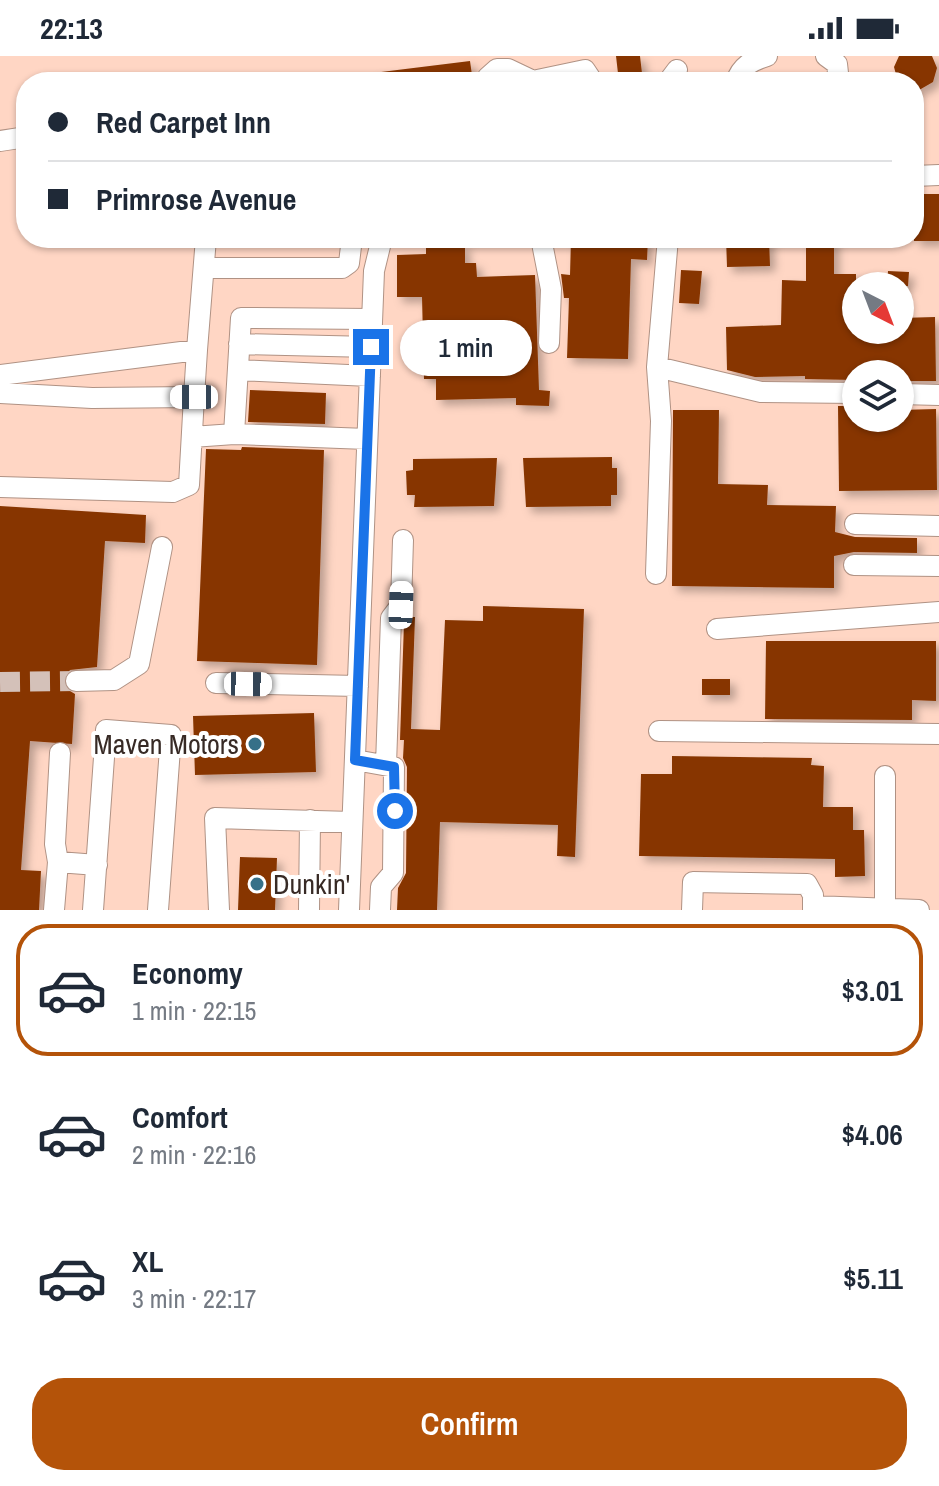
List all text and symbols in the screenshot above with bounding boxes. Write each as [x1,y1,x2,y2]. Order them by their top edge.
text: 22:13 [40,8,103,48]
text: Red Carpet Inn [96,102,271,142]
text: Primrose Avenue [96,179,297,219]
north arrow [842,272,914,344]
map controls [842,272,914,432]
callout: 1 min [399,319,531,375]
route end [353,329,389,365]
text: 1 min [439,330,493,365]
button: layers [842,360,914,432]
car [170,385,218,409]
car [388,581,414,629]
car [224,672,272,696]
place label: Maven Motors [94,725,239,763]
marker: Maven Motors [246,735,264,753]
route start [377,793,413,829]
place label: Dunkin' [273,865,350,903]
marker: Dunkin' [248,875,266,893]
text: Economy [132,953,243,993]
icon: car [36,954,108,1026]
text: $3.01 [841,970,903,1010]
text: 1 min · 22:15 [132,993,256,1028]
text: Comfort [132,1097,228,1137]
icon: car [36,1098,108,1170]
text: $4.06 [841,1114,903,1154]
text: 2 min · 22:16 [132,1137,256,1172]
text: XL [132,1241,163,1281]
icon: car [36,1242,108,1314]
text: $5.11 [843,1258,903,1298]
text: 3 min · 22:17 [132,1281,256,1316]
button: Confirm [32,1378,907,1470]

